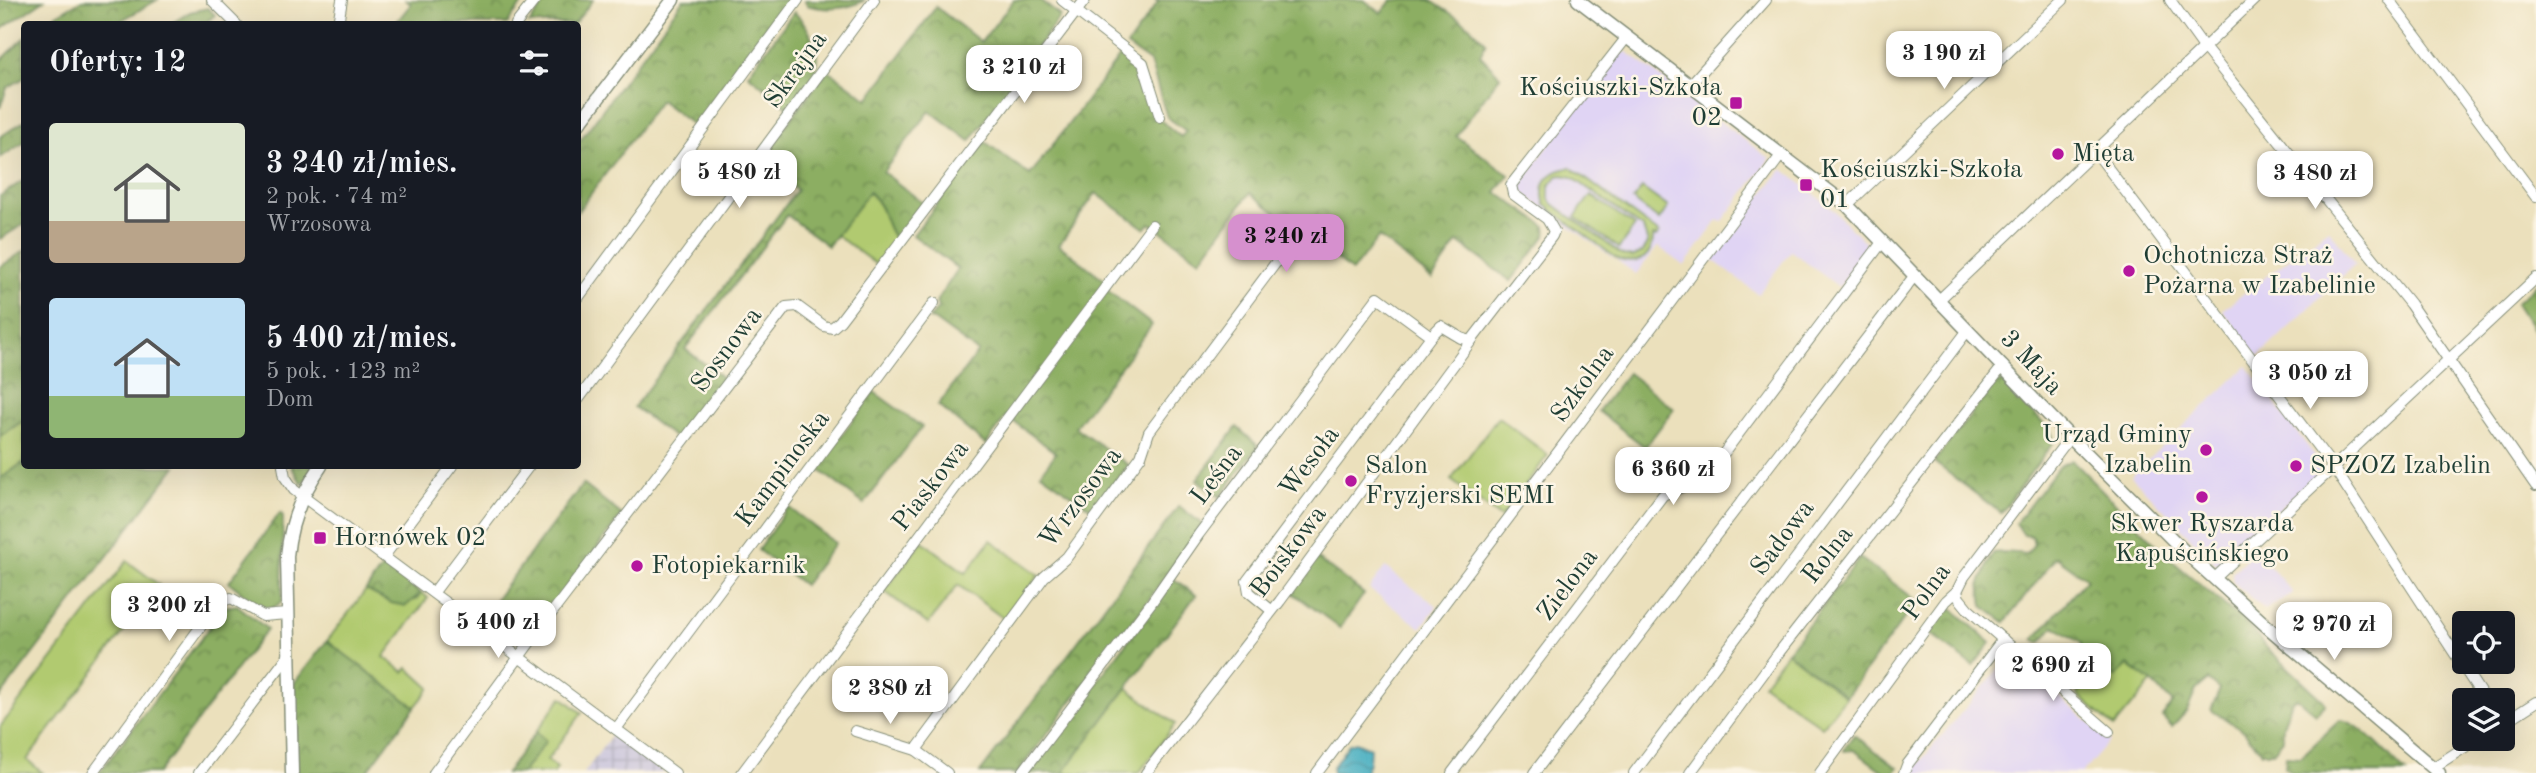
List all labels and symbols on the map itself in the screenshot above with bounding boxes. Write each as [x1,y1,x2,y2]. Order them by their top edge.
street label: Skrajna [760,26,833,113]
pin: 3 190 zł [1872,32,2016,91]
pin: 3 210 zł [952,46,1096,105]
place label: Kościuszki-Szkoła 02 [1519,75,1722,131]
marker: Kościuszki-Szkoła 02 [1728,95,1744,111]
place label: Mięta [2072,141,2135,167]
marker: Mięta [2050,146,2066,162]
pin: 5 480 zł [667,150,811,210]
pin: 3 480 zł [2243,152,2387,211]
place label: Kościuszki-Szkoła 01 [1820,157,2023,213]
marker: Kościuszki-Szkoła 01 [1798,177,1814,193]
pin: 3 240 zł [1214,215,1358,274]
place label: Ochotnicza Straż Pożarna w Izabelinie [2143,243,2376,299]
marker: Ochotnicza Straż Pożarna w Izabelinie [2121,263,2137,279]
street label: Sosnowa [687,303,767,397]
street label: 3 Maja [1995,326,2067,401]
street label: Szkolna [1547,341,1619,427]
pin: 3 050 zł [2238,352,2382,411]
street label: Kampinoska [731,406,835,532]
street label: Wesoła [1275,422,1345,502]
place label: Urząd Gminy Izabelin [2042,422,2192,478]
street label: Piaskowa [888,436,974,536]
street label: Leśna [1186,440,1248,510]
marker: Urząd Gminy Izabelin [2198,442,2214,458]
street label: Wrzosowa [1035,443,1127,553]
pin: 6 360 zł [1601,448,1745,507]
place label: Salon Fryzjerski SEMI [1365,453,1555,509]
place label: SPZOZ Izabelin [2310,453,2491,479]
marker: SPZOZ Izabelin [2288,458,2304,474]
marker: Salon Fryzjerski SEMI [1343,473,1359,489]
marker: Skwer Ryszarda Kapuścińskiego [2194,489,2210,505]
street label: Sadowa [1746,495,1820,581]
street label: Boiskowa [1246,501,1332,603]
place label: Skwer Ryszarda Kapuścińskiego [2110,511,2294,567]
street label: Rolna [1798,521,1858,589]
place label: Hornówek 02 [334,525,486,551]
marker: Hornówek 02 [312,530,328,546]
street label: Zielona [1533,544,1603,626]
place label: Fotopiekarnik [651,553,806,579]
marker: Fotopiekarnik [629,558,645,574]
street label: Polna [1898,559,1956,625]
pin: 3 200 zł [97,584,241,643]
pin: 5 400 zł [426,600,570,660]
pin: 2 970 zł [2262,602,2406,662]
pin: 2 690 zł [1981,644,2125,703]
pin: 2 380 zł [818,666,962,726]

